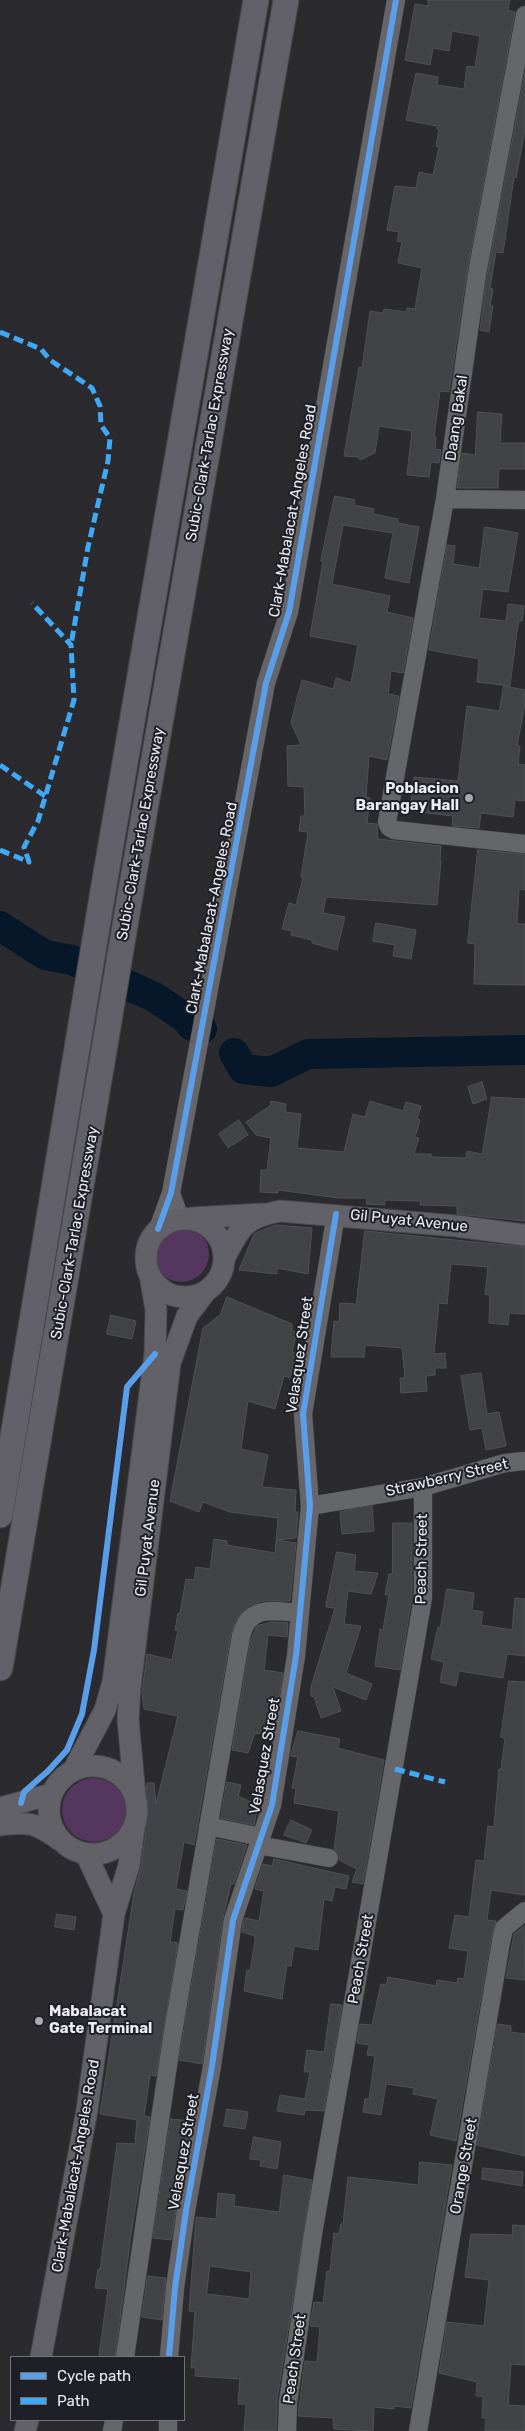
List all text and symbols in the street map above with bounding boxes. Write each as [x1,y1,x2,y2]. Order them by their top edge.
street label: Subic-Clark-Tarlac Expressway [182,327,238,543]
street label: Daang Bakal [442,374,472,462]
street label: Clark-Mabalacat-Angeles Road [265,403,321,619]
street label: Subic-Clark-Tarlac Expressway [113,726,169,942]
place label: Poblacion Barangay Hall [356,780,459,815]
marker: Poblacion Barangay Hall [463,792,475,804]
street label: Clark-Mabalacat-Angeles Road [183,800,241,1016]
street label: Subic-Clark-Tarlac Expressway [47,1125,103,1341]
street label: Gil Puyat Avenue [349,1206,469,1236]
street label: Velasquez Street [283,1295,317,1415]
street label: Strawberry Street [384,1455,510,1501]
street label: Gil Puyat Avenue [132,1478,164,1598]
street label: Peach Street [412,1514,432,1604]
street label: Velasquez Street [246,1696,284,1816]
street label: Peach Street [344,1913,378,2005]
place label: Mabalacat Gate Terminal [49,2003,152,2038]
marker: Mabalacat Gate Terminal [33,2015,45,2027]
street label: Clark-Mabalacat-Angeles Road [48,2058,104,2274]
street label: Velasquez Street [165,2092,203,2212]
street label: Orange Street [447,2116,481,2216]
street label: Peach Street [280,2313,310,2405]
legend [10,2356,185,2421]
text: Cycle path [57,2367,131,2385]
text: Path [57,2392,90,2410]

